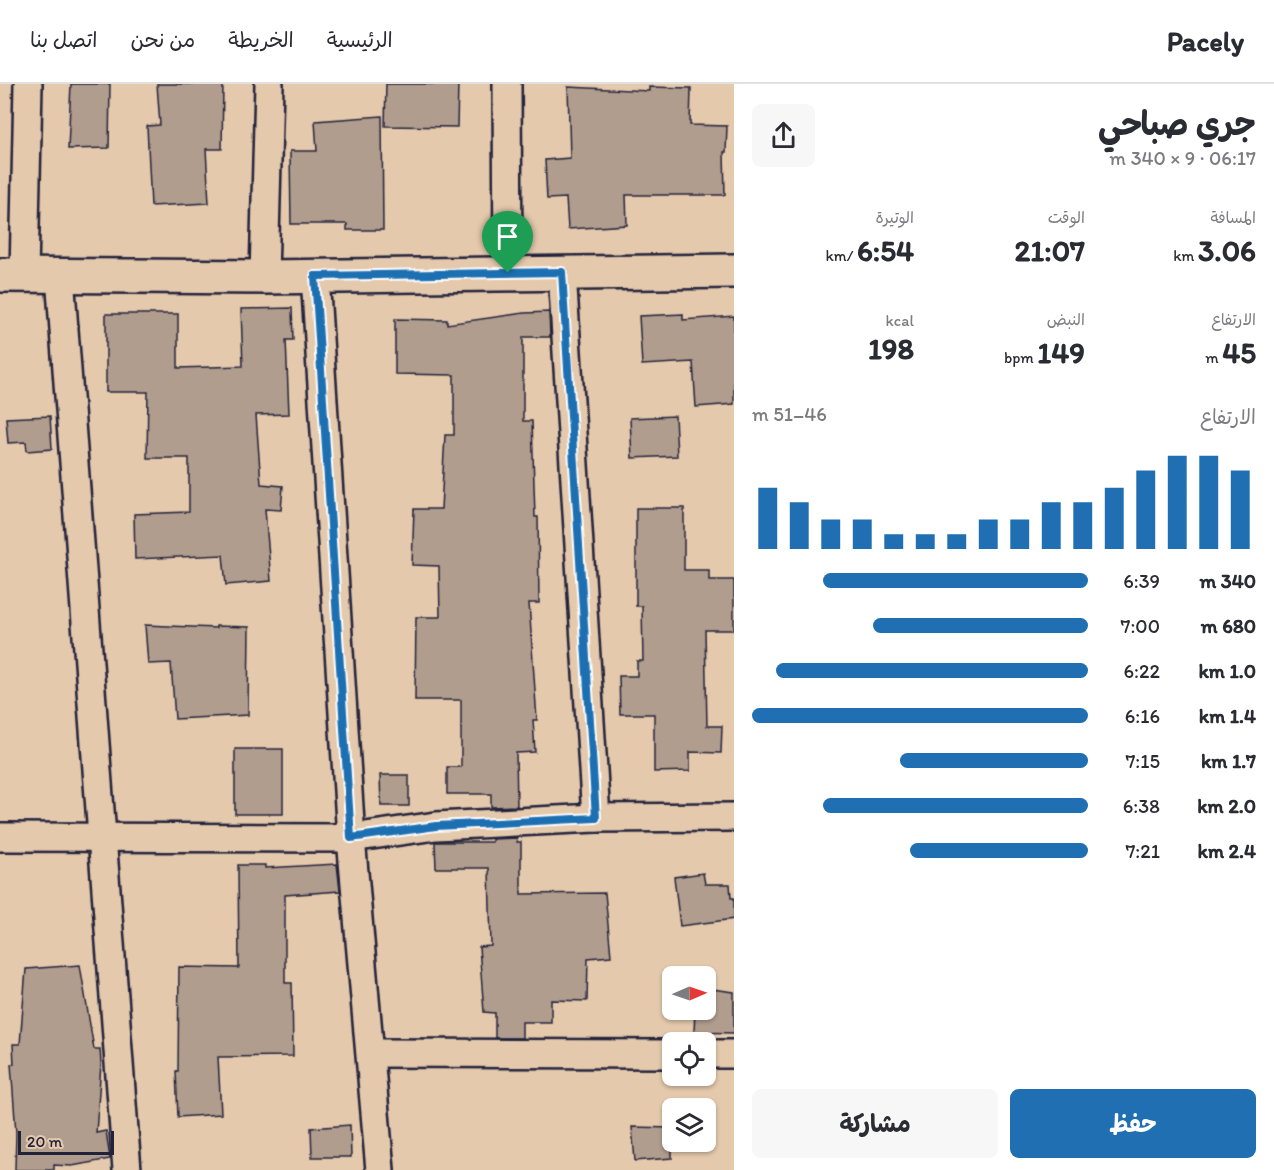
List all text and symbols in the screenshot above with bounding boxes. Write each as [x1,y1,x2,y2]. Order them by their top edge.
text: Pacely [1167,24,1244,58]
text: اتصل بنا [30,27,98,52]
text: من نحن [131,27,195,52]
text: الخريطة [228,27,294,52]
text: الرئيسية [327,27,393,52]
button: share [752,104,815,167]
text: جري صباحي [1098,104,1256,143]
text: 06:17 · 9 × 340 m [1109,146,1256,170]
text: الوتيرة [875,208,914,227]
text: الوقت [1048,208,1085,227]
text: المسافة [1210,208,1256,227]
pin [482,211,533,273]
icon: arrive [491,220,524,253]
text: 6:54 [857,232,914,269]
text: 21:07 [1015,232,1085,269]
text: 3.06 [1198,232,1256,269]
text: /km [826,246,857,265]
text: km [1173,246,1198,265]
text: النبض [1047,310,1085,329]
text: الارتفاع [1211,310,1256,329]
text: kcal [886,311,914,330]
text: 198 [868,330,914,367]
text: 149 [1037,334,1085,371]
text: 45 [1222,334,1256,371]
text: bpm [1004,348,1037,367]
text: m [1205,348,1222,367]
text: 46–51 m [752,402,827,426]
text: الارتفاع [1200,405,1256,429]
text: 6:39 [1123,569,1160,593]
text: 340 m [1199,569,1256,593]
text: 7:00 [1121,614,1160,638]
text: 680 m [1201,614,1256,638]
text: 6:22 [1123,659,1160,683]
text: 1.0 km [1199,659,1256,683]
text: 6:16 [1125,704,1160,728]
text: 1.4 km [1199,704,1256,728]
text: 7:15 [1125,749,1160,773]
text: 1.7 km [1201,749,1256,773]
text: 6:38 [1123,794,1160,818]
text: 2.0 km [1197,794,1256,818]
text: 7:21 [1125,839,1160,863]
text: 2.4 km [1198,839,1256,863]
north arrow [662,966,716,1020]
map controls [662,966,716,1152]
button: locate [662,1032,716,1086]
button: مشاركة [752,1089,998,1158]
button: حفظ [1010,1089,1256,1158]
button: layers [662,1098,716,1152]
scale bar [18,1128,114,1156]
text: 20 m [27,1132,62,1151]

